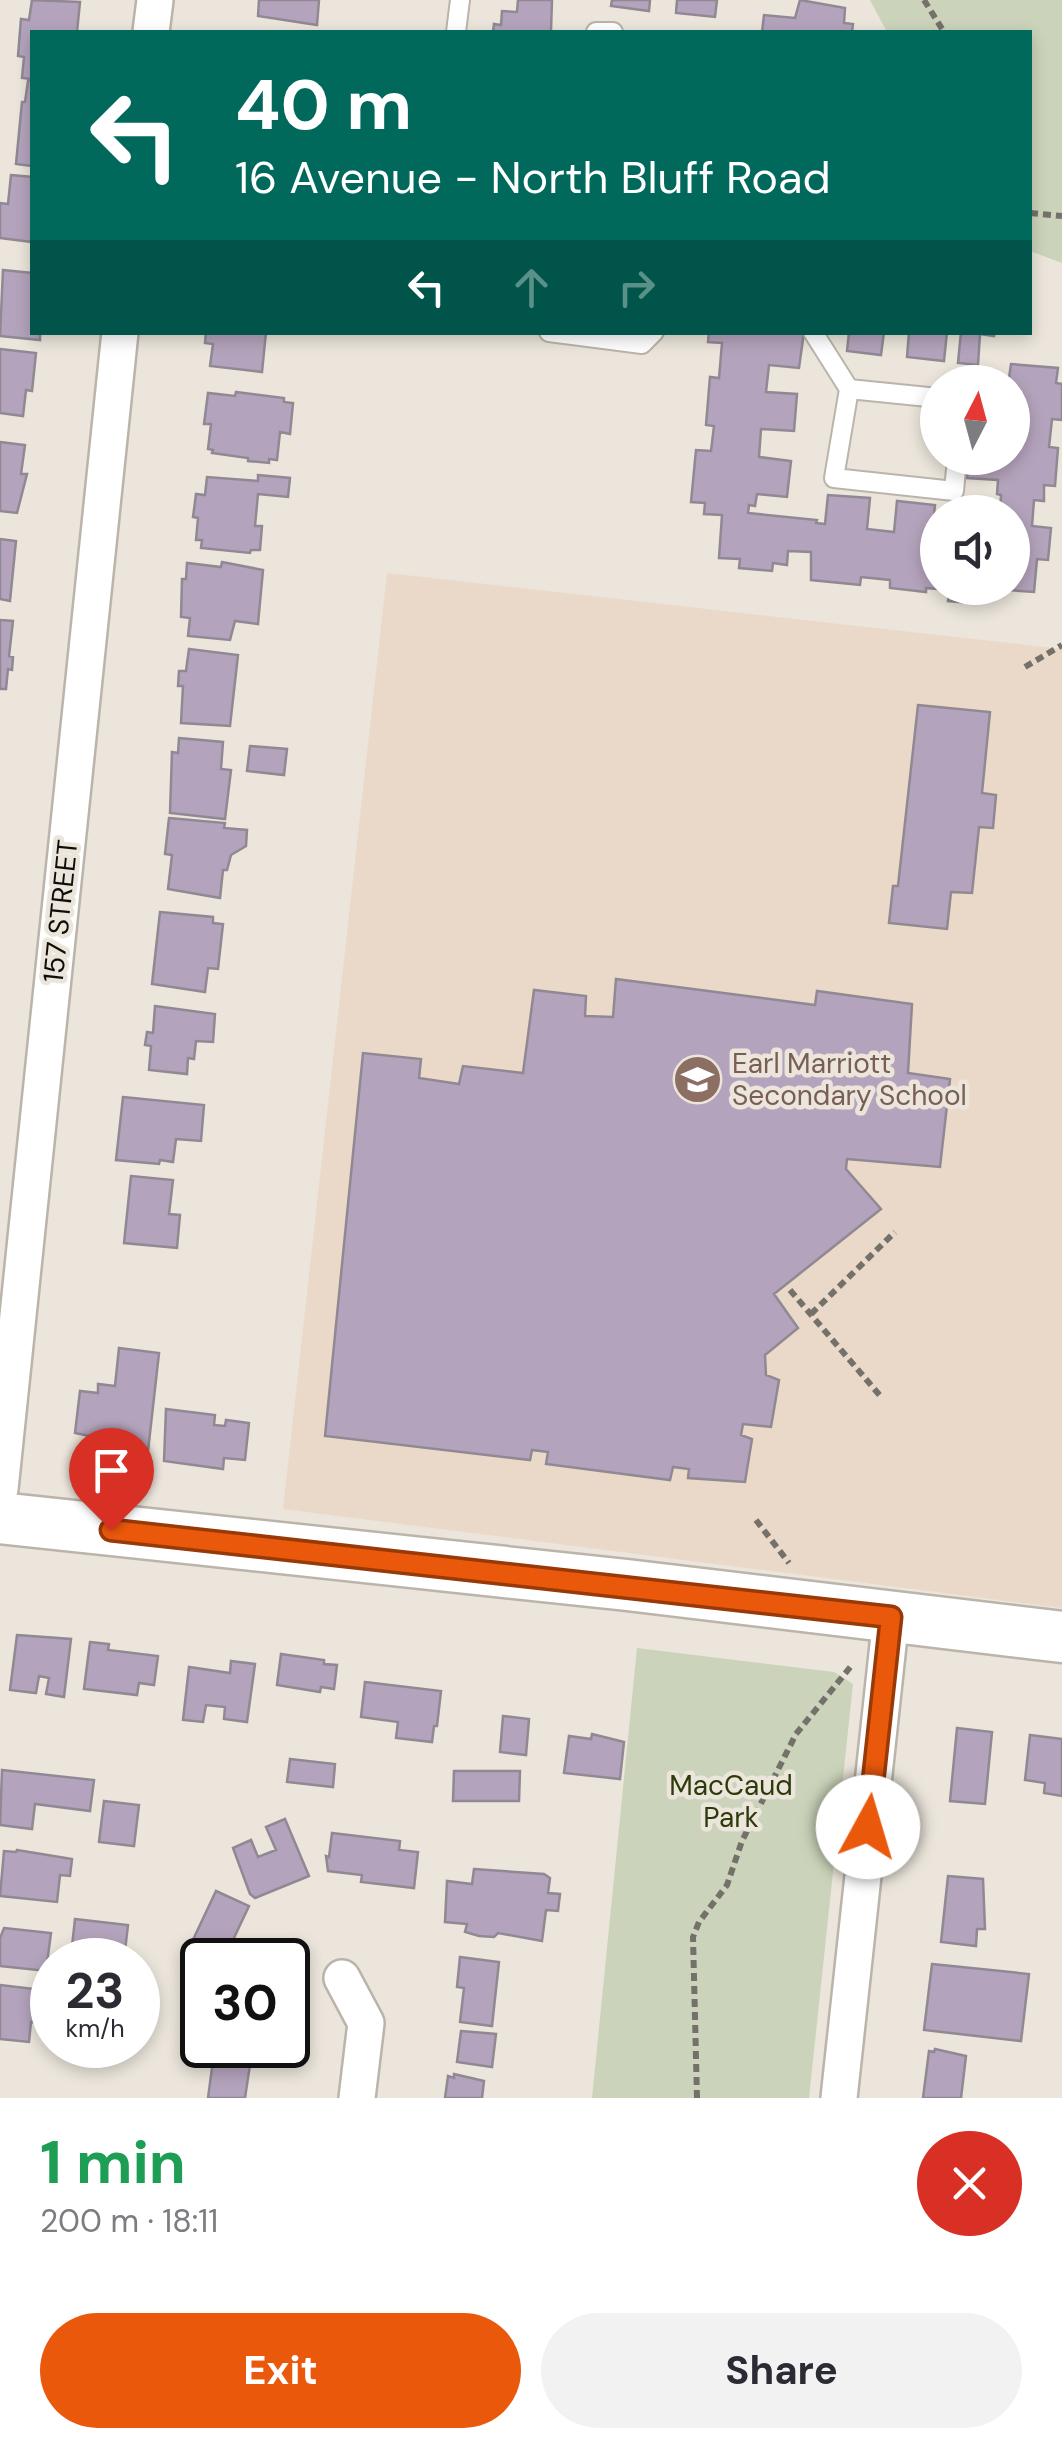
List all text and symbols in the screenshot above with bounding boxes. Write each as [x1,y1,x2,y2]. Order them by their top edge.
text: 40 m [235,60,412,151]
icon: left [70,70,200,200]
text: 16 Avenue - North Bluff Road [235,148,831,207]
icon: left [399,260,454,315]
icon: ahead [504,260,559,315]
icon: right [609,260,664,315]
north arrow [920,365,1030,475]
map controls [920,365,1030,605]
button: sound [920,495,1030,605]
street label: 157 STREET [35,838,86,984]
place label: Earl Marriott Secondary School [732,1045,967,1114]
school or university icon: Earl Marriott Secondary School [671,1053,723,1105]
pin [69,1428,154,1531]
icon: arrive [84,1443,139,1498]
park label: MacCaud Park [669,1767,793,1836]
position arrow [816,1775,920,1879]
speed limit sign: 30 [180,1938,310,2068]
text: 23 [66,1958,125,2024]
text: km/h [65,2012,125,2045]
text: 1 min [40,2123,186,2202]
button: close [917,2131,1022,2236]
text: 200 m · 18:11 [40,2200,218,2242]
button: Exit [40,2313,521,2428]
button: Share [541,2313,1022,2428]

